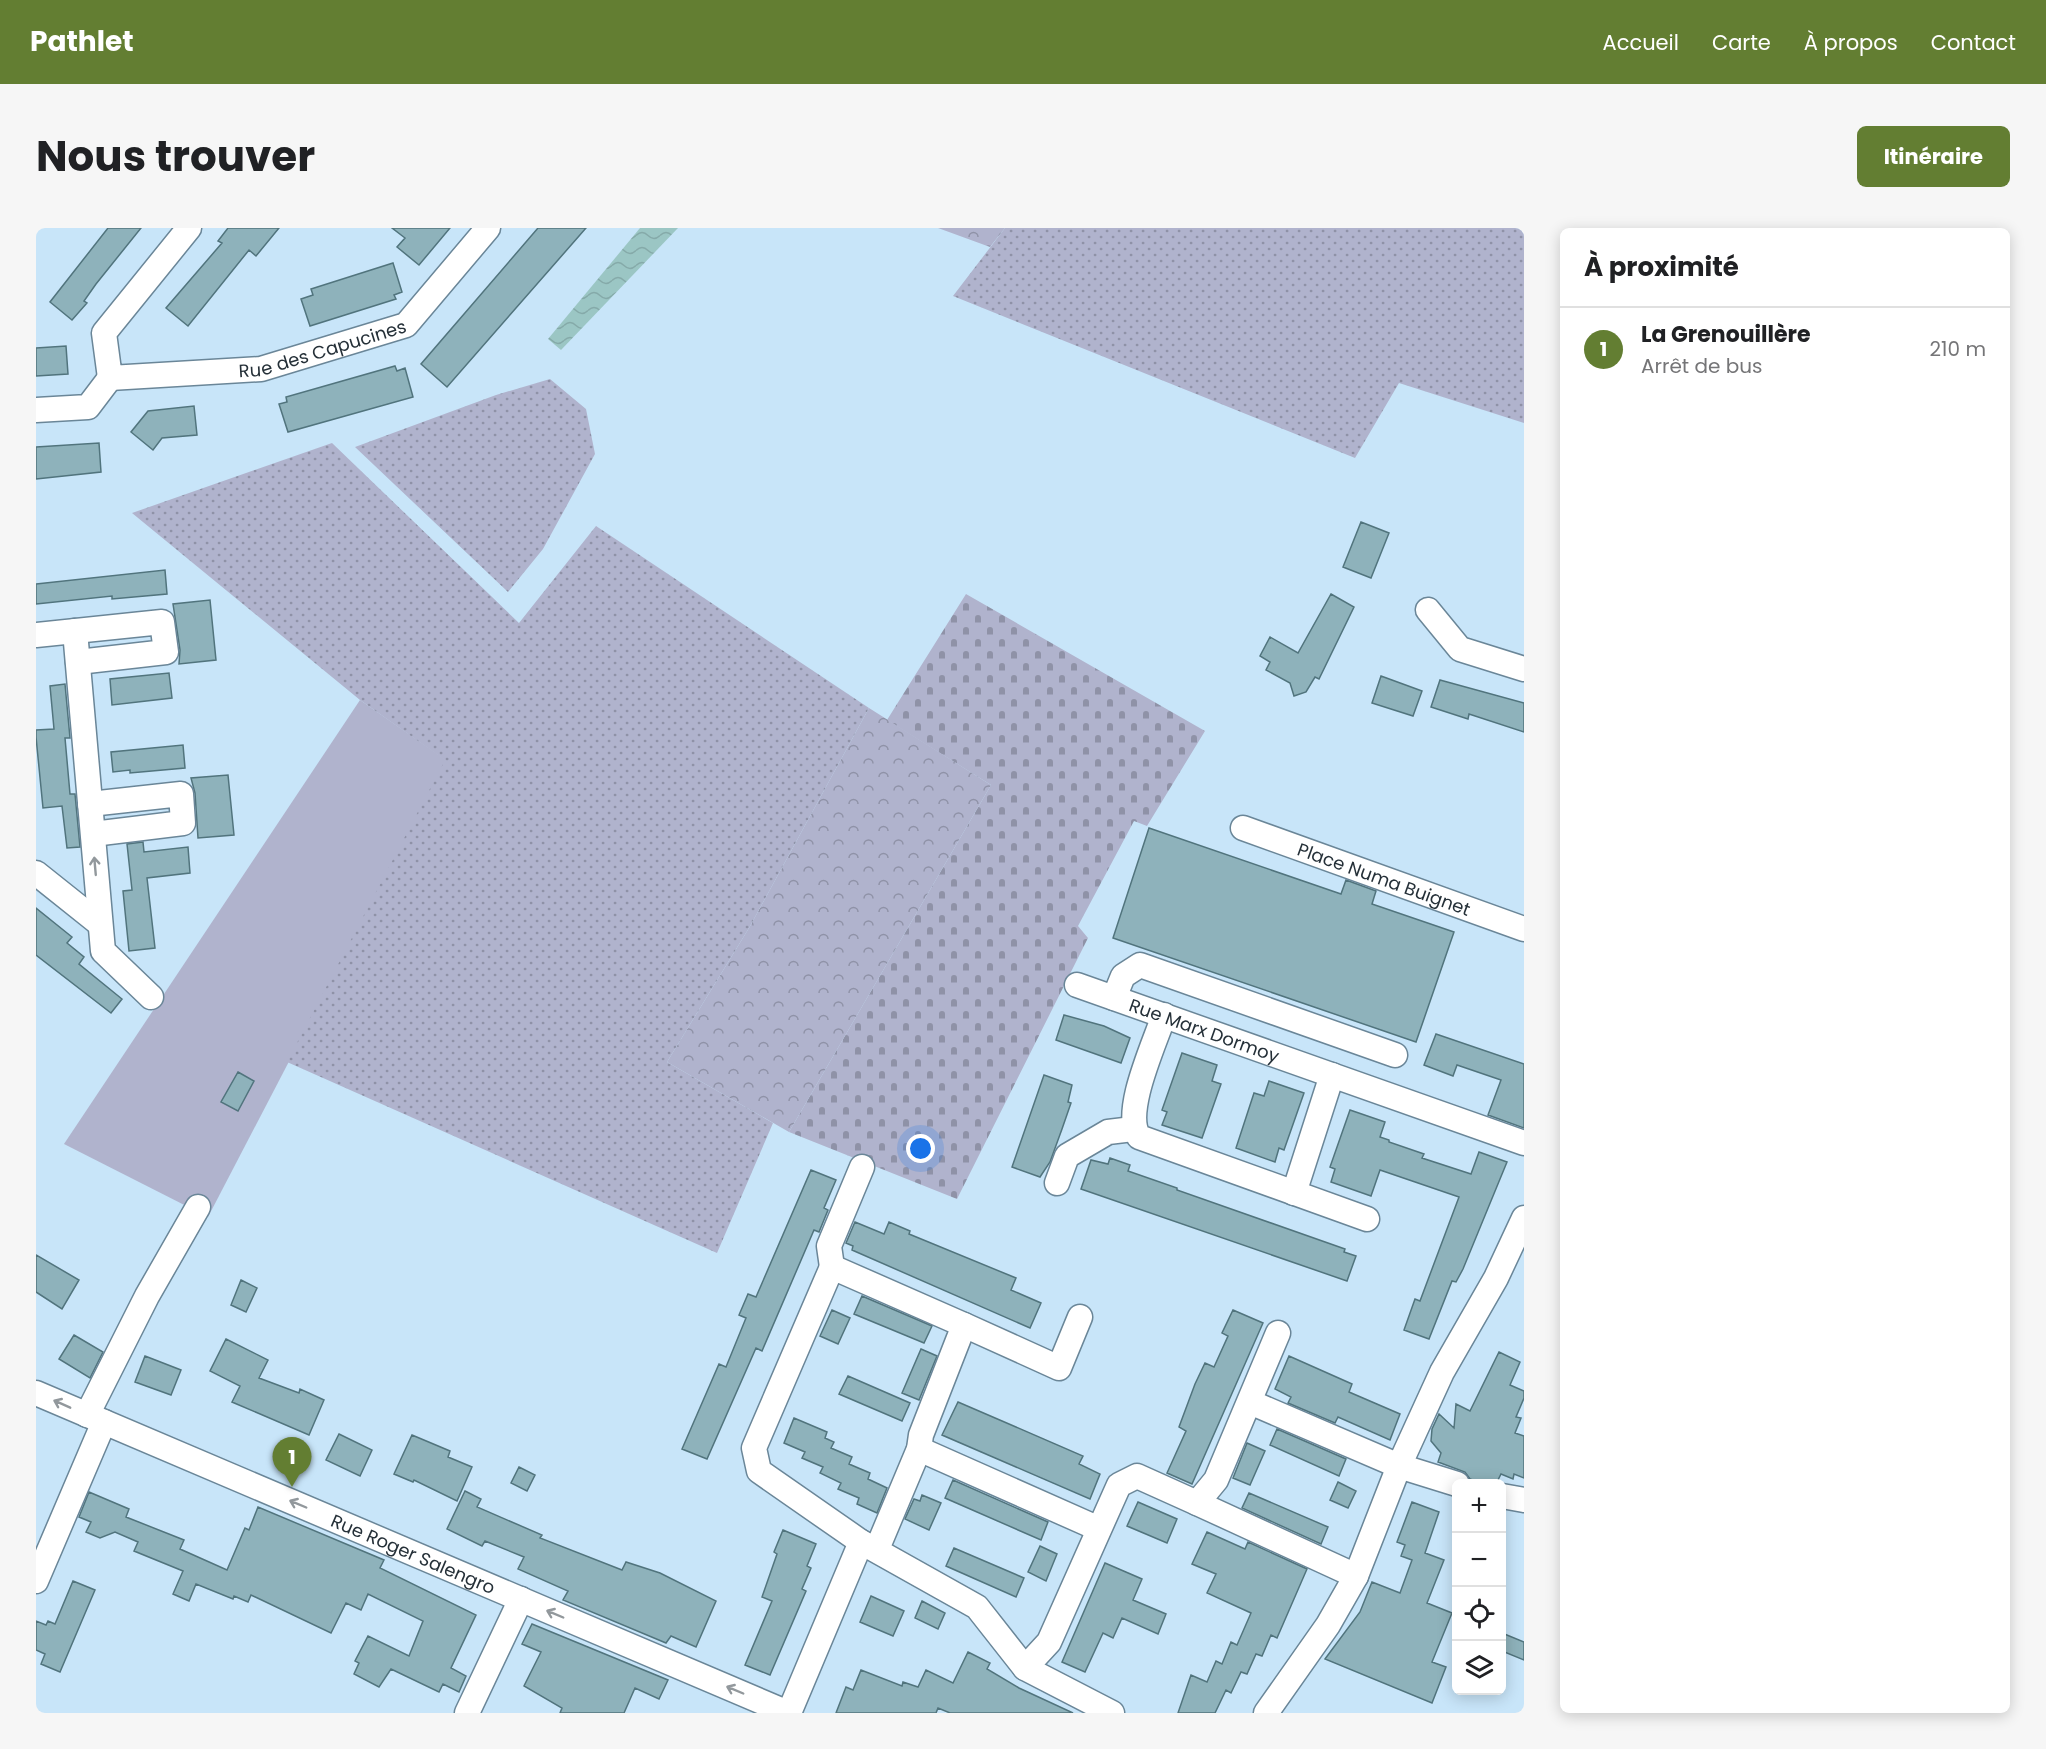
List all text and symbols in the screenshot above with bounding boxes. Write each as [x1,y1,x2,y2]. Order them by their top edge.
text: Pathlet [30,22,134,61]
text: Accueil [1602,28,1679,57]
text: Carte [1712,28,1771,57]
text: À propos [1804,28,1898,57]
text: Contact [1931,28,2016,57]
button: Itinéraire [1857,126,2010,187]
text: Nous trouver [36,127,315,186]
text: À proximité [1584,249,1739,285]
street label: Rue des Capucines [238,313,409,383]
text: La Grenouillère [1641,319,1811,350]
text: 1 [1600,335,1607,363]
text: 210 m [1930,335,1986,363]
text: Arrêt de bus [1641,352,1762,380]
street label: Place Numa Buignet [1294,836,1474,921]
one-way arrow [89,857,100,877]
street label: Rue Marx Dormoy [1126,992,1283,1068]
your location [906,1134,935,1163]
one-way arrow [53,1398,71,1409]
pin: 1 [272,1438,312,1487]
map controls [1452,1479,1506,1695]
button: + [1452,1479,1506,1533]
one-way arrow [290,1498,308,1510]
street label: Rue Roger Salengro [327,1508,499,1600]
button: − [1452,1533,1506,1587]
button: locate [1452,1587,1506,1641]
one-way arrow [546,1608,565,1619]
button: layers [1452,1641,1506,1695]
one-way arrow [726,1684,744,1695]

